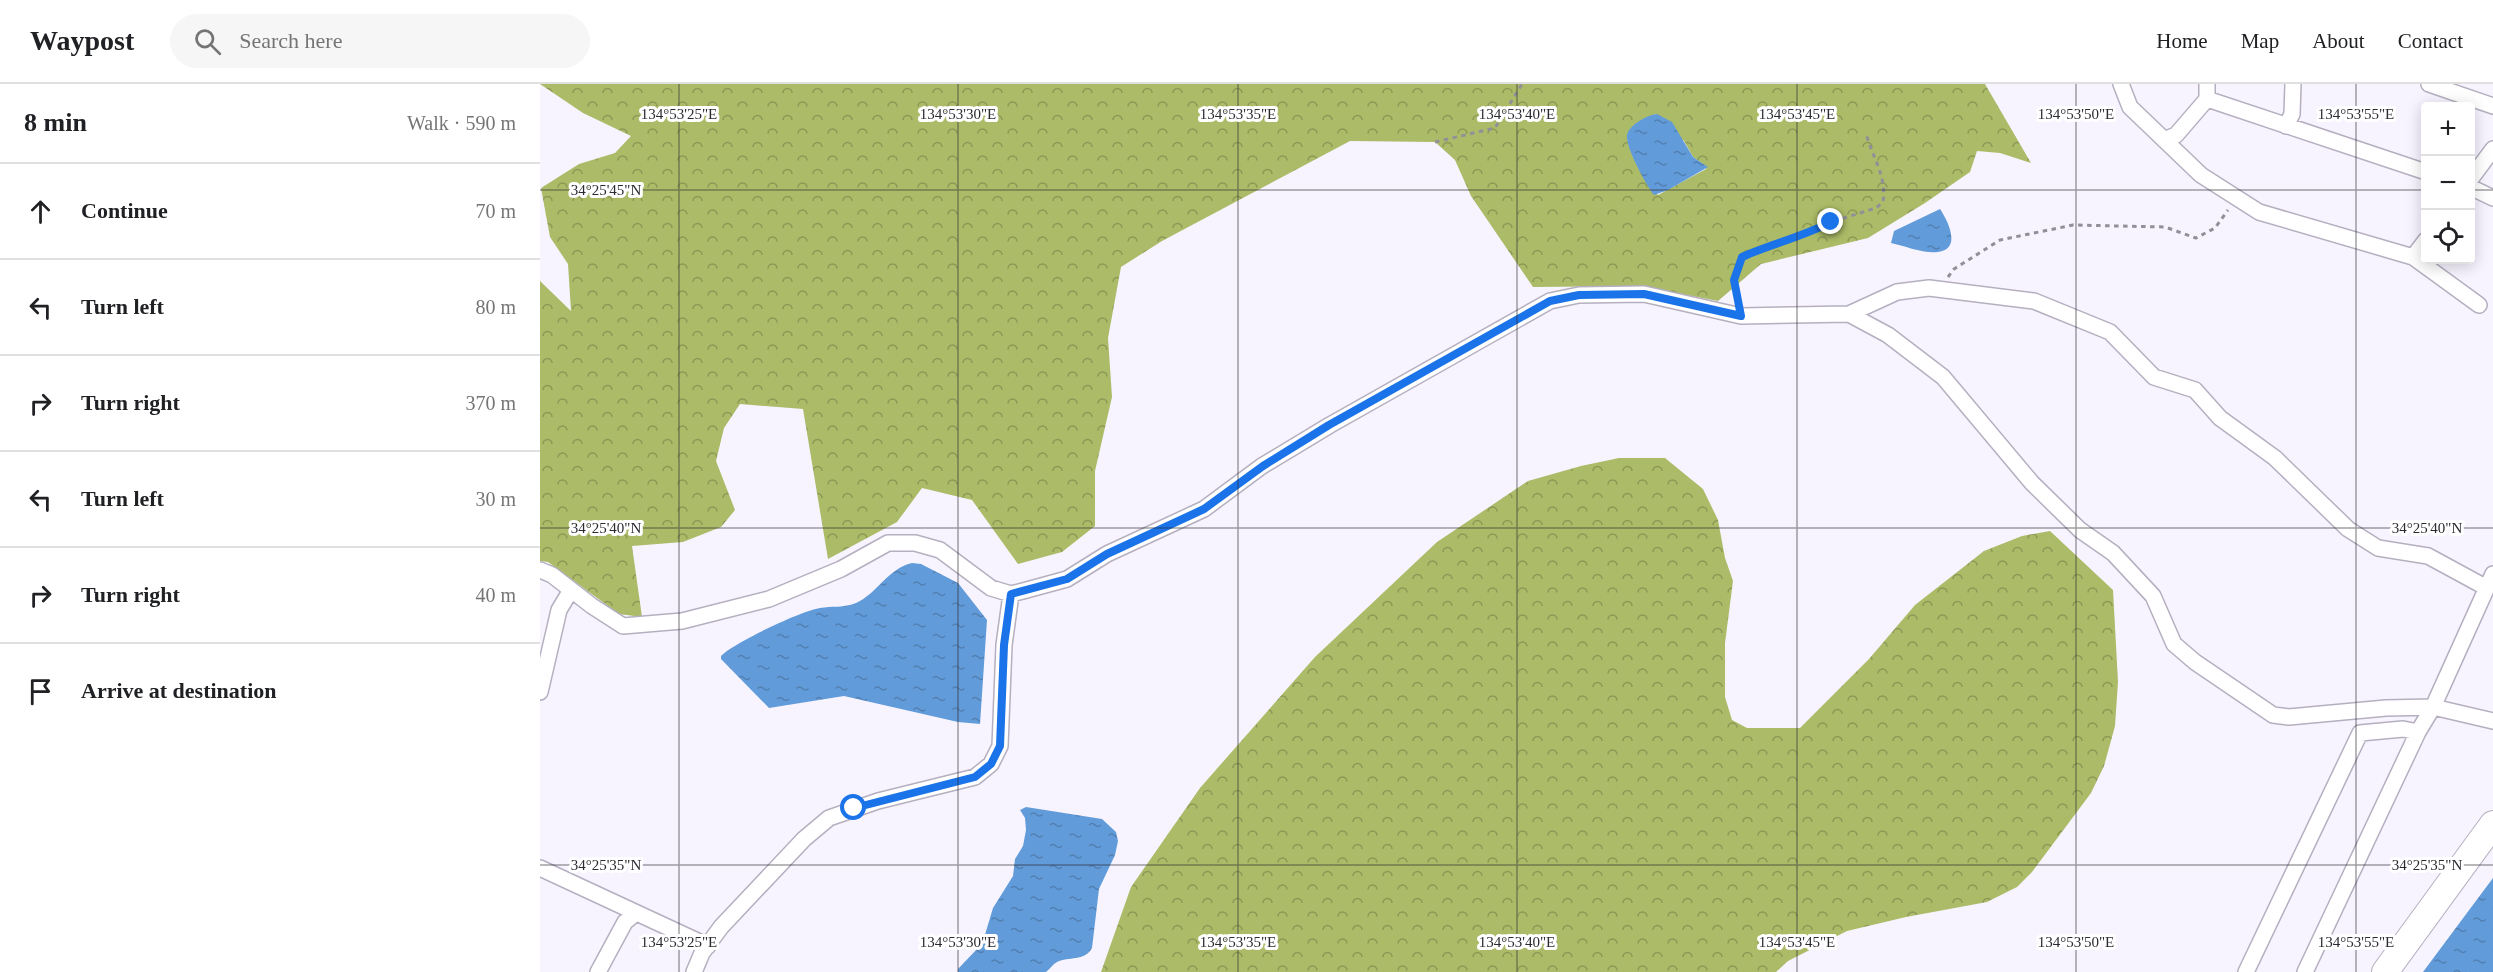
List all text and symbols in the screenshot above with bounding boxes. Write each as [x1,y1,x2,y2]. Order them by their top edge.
search box [170,14,590,68]
text: Waypost [30,25,134,56]
icon: search [191,25,224,58]
text: Search here [239,28,342,53]
text: Home [2156,29,2208,53]
text: Map [2241,29,2279,53]
text: About [2312,29,2365,53]
text: Contact [2398,29,2463,53]
map controls [2421,102,2475,264]
button: + [2421,102,2475,156]
text: 134°53'25"E [641,106,717,122]
text: 134°53'30"E [920,106,996,122]
text: 134°53'35"E [1200,106,1276,122]
text: 134°53'40"E [1479,106,1555,122]
text: 134°53'45"E [1759,106,1835,122]
text: 134°53'50"E [2038,106,2114,122]
text: 134°53'55"E [2318,106,2394,122]
text: 8 min [24,108,87,137]
text: Walk · 590 m [407,112,516,134]
button: − [2421,156,2475,210]
text: 34°25'45"N [571,182,641,198]
icon: ahead [24,195,57,228]
text: Continue [81,198,168,223]
text: 70 m [475,200,516,222]
route end [1817,208,1843,234]
button: locate [2421,210,2475,264]
icon: left [24,291,57,324]
text: Turn left [81,294,164,319]
text: 80 m [475,296,516,318]
icon: right [24,387,57,420]
text: Turn right [81,390,180,415]
text: 370 m [465,392,516,414]
icon: left [24,483,57,516]
text: Turn left [81,486,164,511]
text: 30 m [475,488,516,510]
text: 34°25'40"N [571,520,641,536]
text: 34°25'40"N [2392,520,2462,536]
icon: right [24,579,57,612]
text: Turn right [81,582,180,607]
text: 40 m [475,584,516,606]
icon: arrive [24,675,57,708]
text: Arrive at destination [81,678,277,703]
route start [840,794,866,820]
text: 34°25'35"N [571,857,641,873]
text: 34°25'35"N [2392,857,2462,873]
text: 134°53'25"E [641,934,717,950]
text: 134°53'30"E [920,934,996,950]
text: 134°53'35"E [1200,934,1276,950]
text: 134°53'40"E [1479,934,1555,950]
text: 134°53'45"E [1759,934,1835,950]
text: 134°53'50"E [2038,934,2114,950]
text: 134°53'55"E [2318,934,2394,950]

